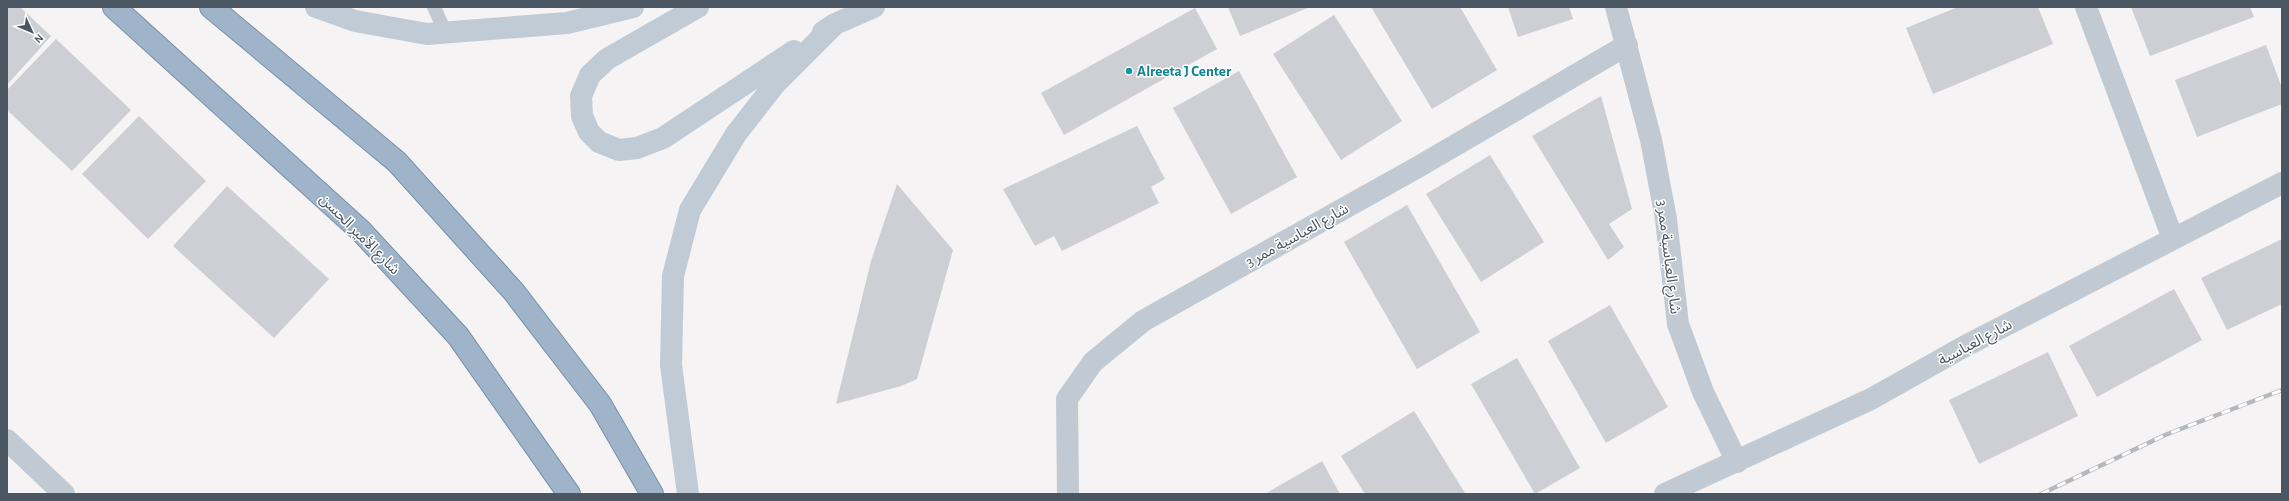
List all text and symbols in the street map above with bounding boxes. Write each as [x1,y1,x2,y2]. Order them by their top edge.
north arrow [12,12,52,52]
text: N [32,32,45,45]
place label: Alreeta J Center [1137,64,1232,79]
marker: Alreeta J Center [1124,66,1134,76]
street label: شارع الأمير الحسن [314,191,403,280]
street label: شارع العباسية ممر 3 [1650,199,1683,316]
street label: شارع العباسية ممر 3 [1243,201,1353,273]
street label: شارع العباسية [1936,317,2017,372]

